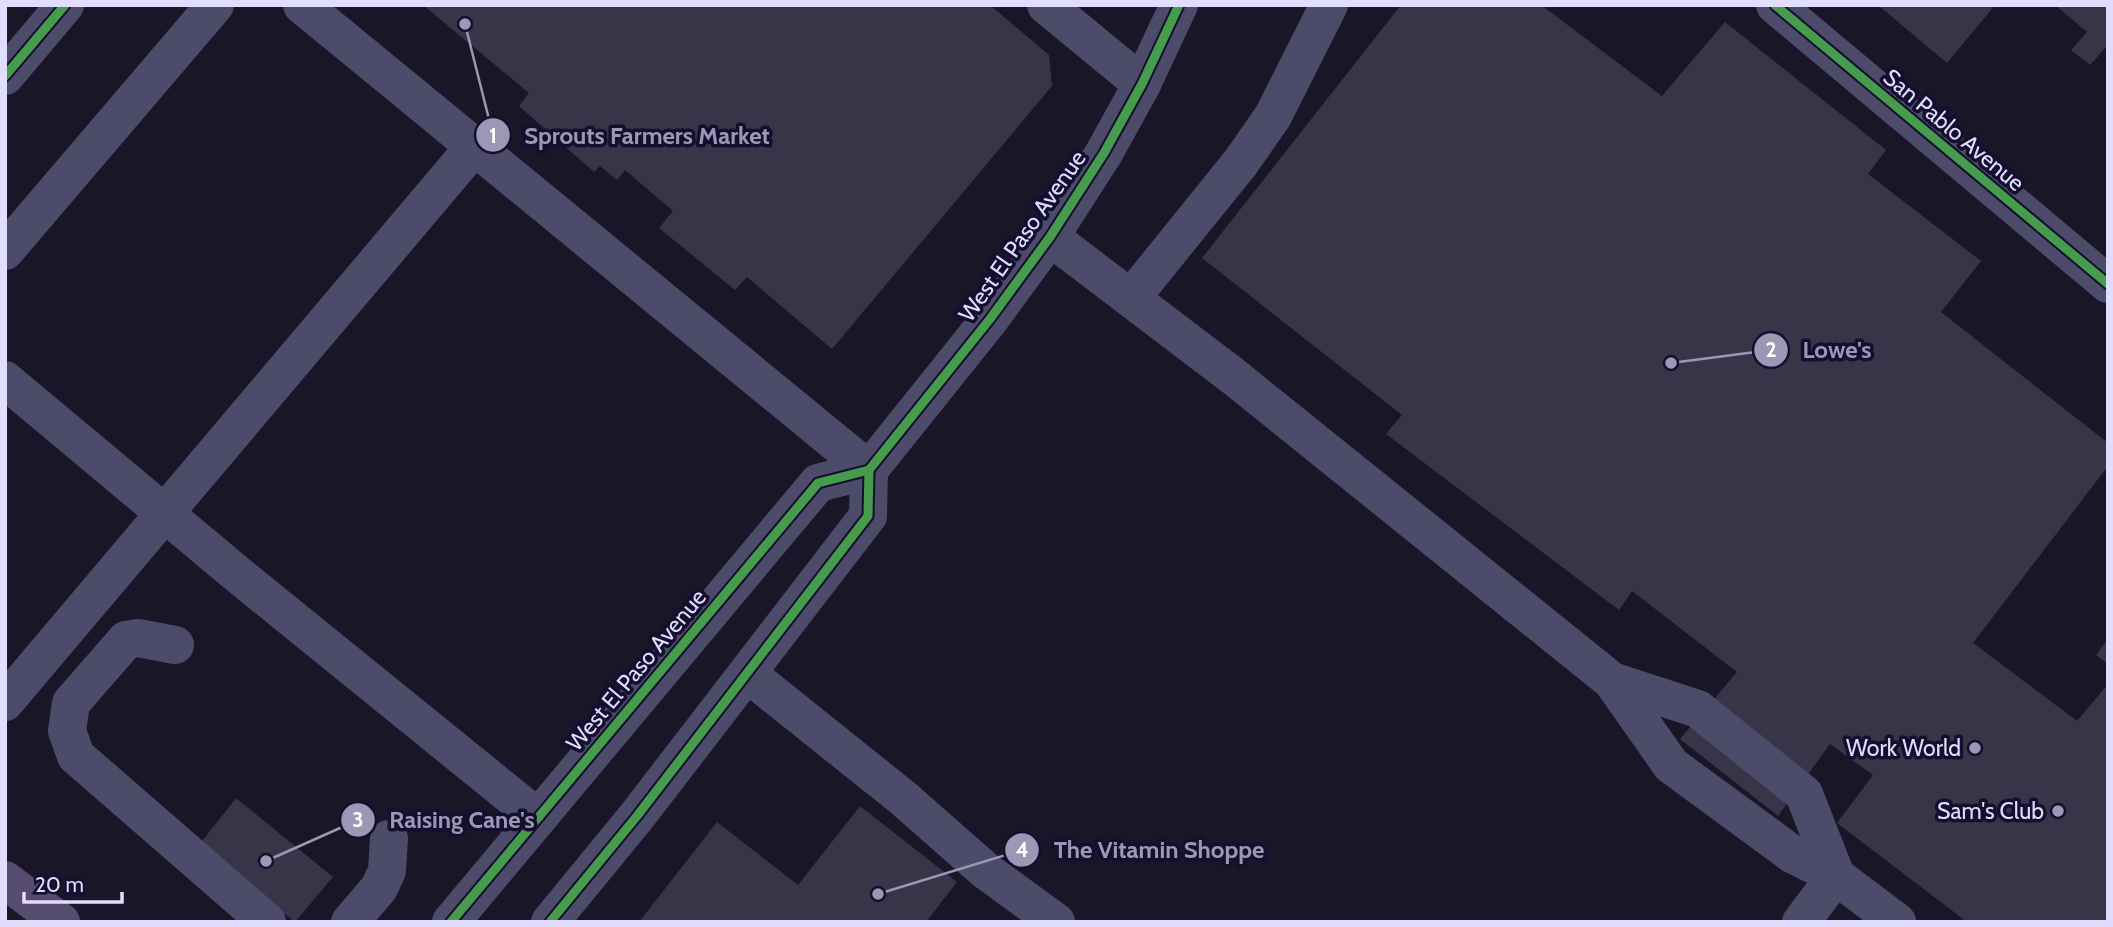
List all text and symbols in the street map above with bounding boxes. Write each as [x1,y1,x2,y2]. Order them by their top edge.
street label: San Pablo Avenue [1878,63,2030,197]
callout: Sprouts Farmers Market [475,113,784,158]
text: Sprouts Farmers Market [524,121,770,150]
text: 1 [489,123,497,148]
street label: West El Paso Avenue [952,145,1092,327]
callout: Lowe's [1753,327,1885,372]
text: Lowe's [1803,335,1871,364]
text: 2 [1765,337,1777,362]
street label: West El Paso Avenue [560,583,712,757]
place label: Work World [1846,734,1961,762]
marker: Work World [1967,740,1983,756]
callout: Raising Cane's [340,797,549,842]
place label: Sam's Club [1937,797,2044,825]
marker: Sam's Club [2050,803,2066,819]
text: Raising Cane's [389,805,535,834]
text: 3 [352,807,364,832]
callout: The Vitamin Shoppe [1004,827,1278,872]
text: The Vitamin Shoppe [1054,835,1264,864]
text: 4 [1015,837,1029,862]
scale bar [24,860,122,904]
text: 20 m [35,872,84,897]

